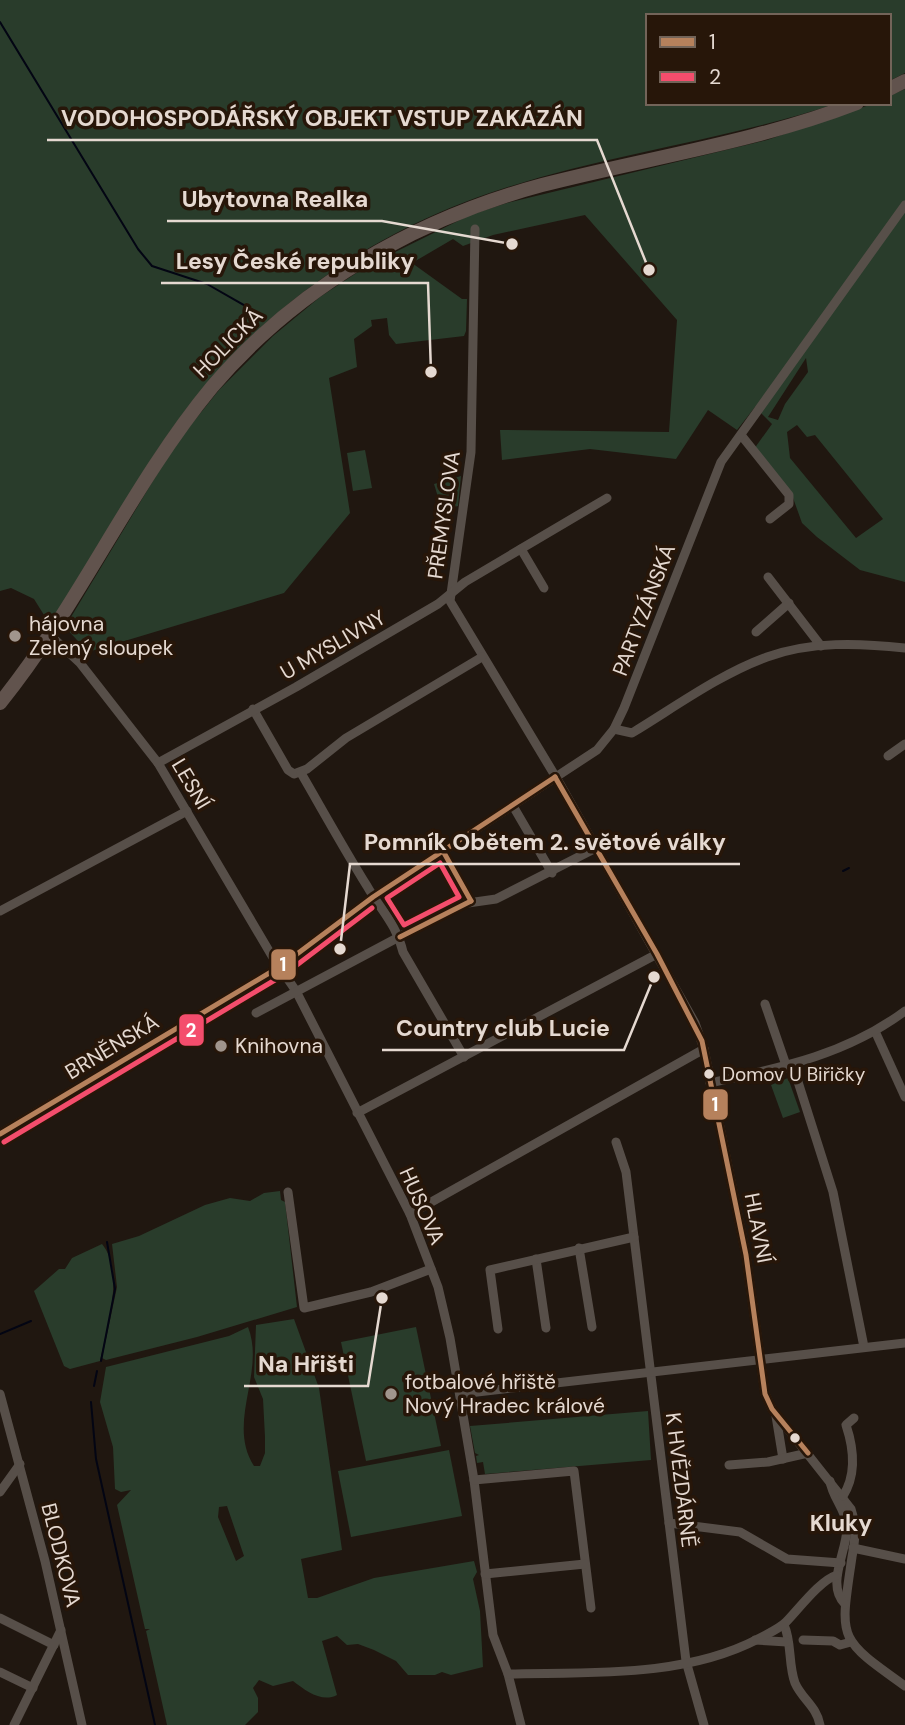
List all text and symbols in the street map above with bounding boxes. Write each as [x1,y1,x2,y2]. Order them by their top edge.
legend [646,14,891,105]
text: 1 [709,28,716,56]
text: 2 [709,63,721,91]
callout: VODOHOSPODÁŘSKÝ OBJEKT VSTUP ZAKÁZÁN [47,96,597,140]
text: VODOHOSPODÁŘSKÝ OBJEKT VSTUP ZAKÁZÁN [61,103,583,133]
callout: Ubytovna Realka [167,177,382,221]
text: Ubytovna Realka [182,184,368,214]
callout: Lesy České republiky [161,239,428,283]
text: Lesy České republiky [176,246,414,276]
street label: HOLICKÁ [187,302,269,384]
street label: PŘEMYSLOVA [421,449,467,581]
street label: PARTYZÁNSKÁ [606,540,682,680]
street label: U MYSLIVNY [275,604,391,686]
place label: hájovna Zelený sloupek [29,610,174,662]
marker: hájovna Zelený sloupek [7,628,23,644]
street label: LESNÍ [165,753,217,815]
callout: Pomník Obětem 2. světové války [350,820,740,864]
text: Pomník Obětem 2. světové války [364,827,726,857]
line badge: 1 [270,948,297,981]
text: 1 [280,952,286,977]
callout: Country club Lucie [382,1006,624,1050]
street label: BRNĚNSKÁ [60,1008,164,1086]
line badge: 2 [178,1013,205,1047]
text: Country club Lucie [396,1013,610,1043]
text: 2 [186,1018,197,1043]
place label: Knihovna [235,1032,323,1060]
marker: Knihovna [213,1038,229,1054]
place label: Domov U Biřičky [722,1062,866,1087]
marker: Domov U Biřičky [702,1067,716,1081]
line badge: 1 [702,1088,729,1121]
text: 1 [712,1092,718,1117]
street label: HUSOVA [393,1163,451,1249]
street label: HLAVNÍ [738,1191,779,1265]
callout: Na Hřišti [244,1342,368,1386]
text: Na Hřišti [258,1349,354,1379]
place label: fotbalové hřiště Nový Hradec králové [405,1368,605,1420]
marker: fotbalové hřiště Nový Hradec králové [383,1386,399,1402]
street label: K HVĚZDÁRNĚ [659,1411,703,1549]
unlabelled marker [788,1431,802,1445]
street label: BLODKOVA [35,1500,87,1610]
district label: Kluky [810,1508,872,1538]

